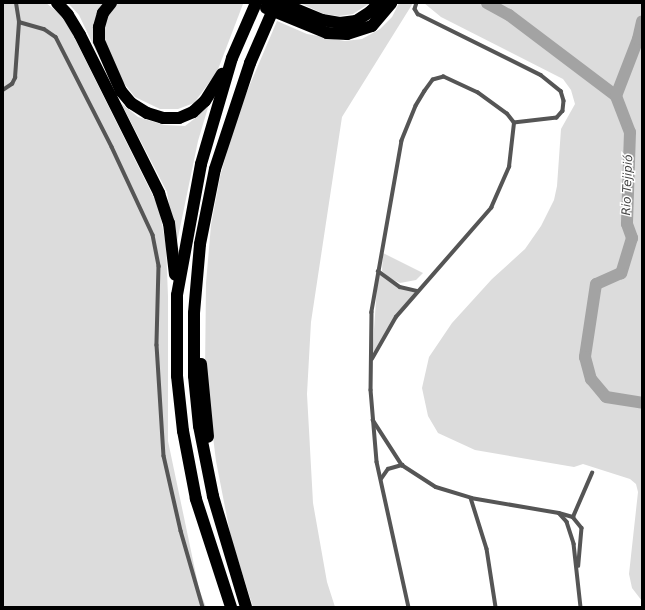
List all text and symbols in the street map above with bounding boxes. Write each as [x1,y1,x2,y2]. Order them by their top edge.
water label: Rio Tejipió [620,154,636,216]

